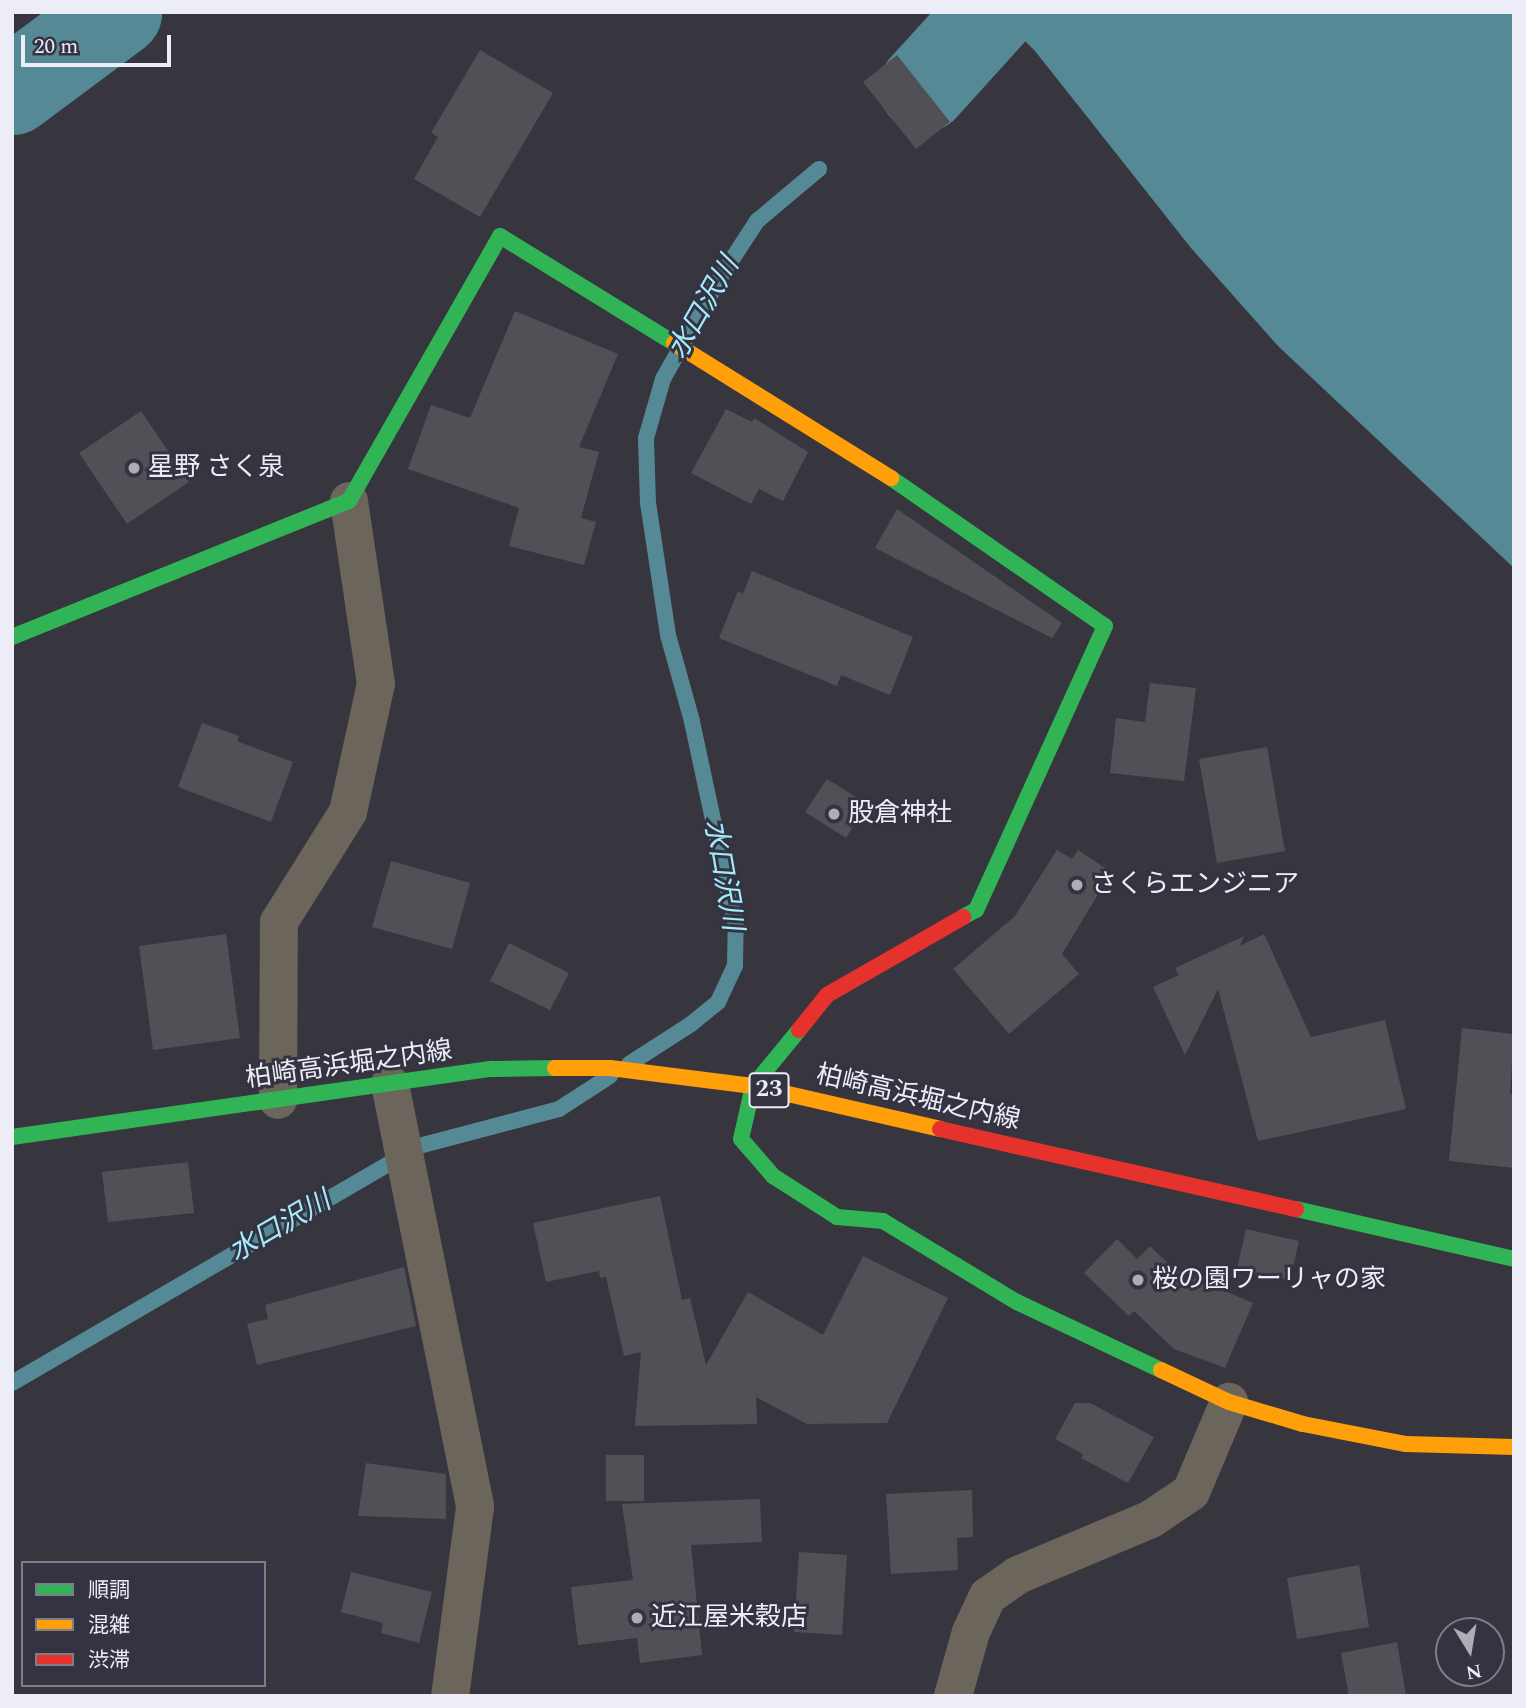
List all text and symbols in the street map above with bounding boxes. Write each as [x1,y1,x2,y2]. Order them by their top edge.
scale bar [24,21,175,65]
text: 20 m [34,31,78,63]
water label: 水口沢川 [661,251,747,365]
place label: 星野 さく泉 [148,452,284,484]
marker: 星野 さく泉 [126,460,142,476]
place label: 股倉神社 [848,798,952,830]
marker: 股倉神社 [826,806,842,822]
water label: 水口沢川 [697,817,749,933]
place label: さくらエンジニア [1091,869,1299,901]
marker: さくらエンジニア [1069,877,1085,893]
street label: 柏崎高浜堀之内線 [244,1035,454,1095]
street label: 柏崎高浜堀之内線 [813,1059,1023,1137]
road number: 23 [748,1070,790,1110]
water label: 水口沢川 [223,1184,337,1270]
place label: 桜の園ワーリャの家 [1152,1264,1386,1296]
marker: 桜の園ワーリャの家 [1130,1272,1146,1288]
legend [21,1561,266,1687]
text: 順調 [88,1575,130,1607]
place label: 近江屋米穀店 [651,1602,807,1634]
text: 混雑 [88,1610,130,1642]
marker: 近江屋米穀店 [629,1610,645,1626]
north arrow [1435,1617,1505,1687]
text: 渋滞 [88,1645,130,1677]
text: N [1463,1655,1484,1687]

